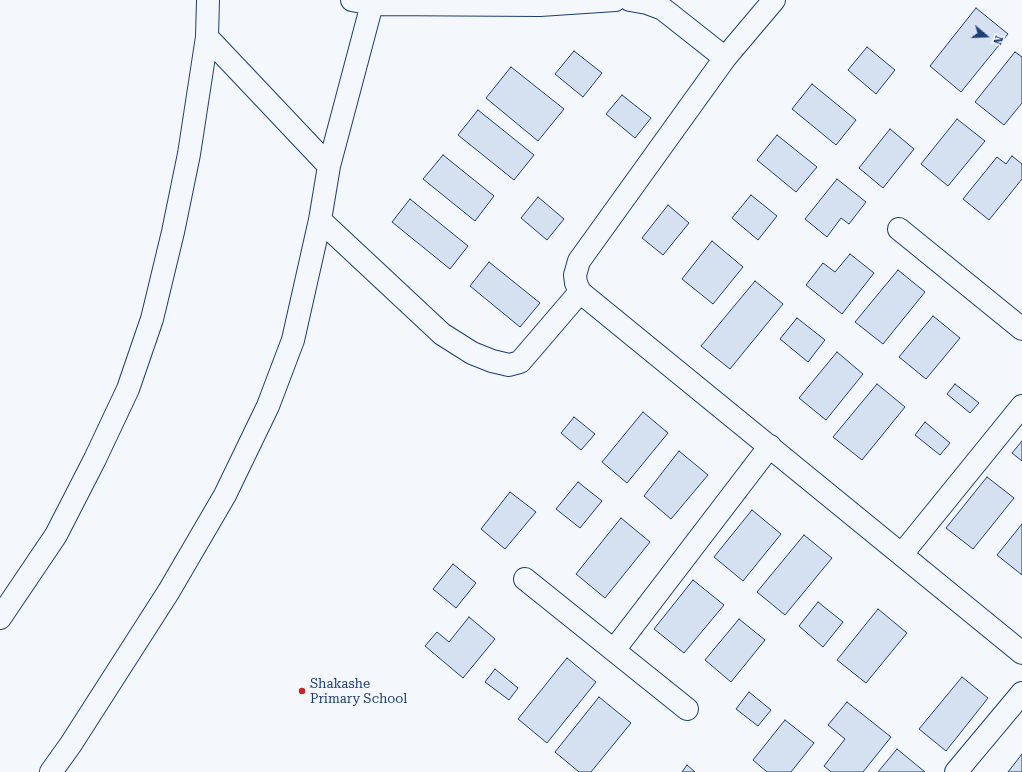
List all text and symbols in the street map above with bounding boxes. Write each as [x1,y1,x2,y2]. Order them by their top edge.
north arrow [966,16,1006,56]
text: N [990,34,1005,46]
place label: Shakashe Primary School [310,676,407,707]
marker: Shakashe Primary School [297,686,307,696]

